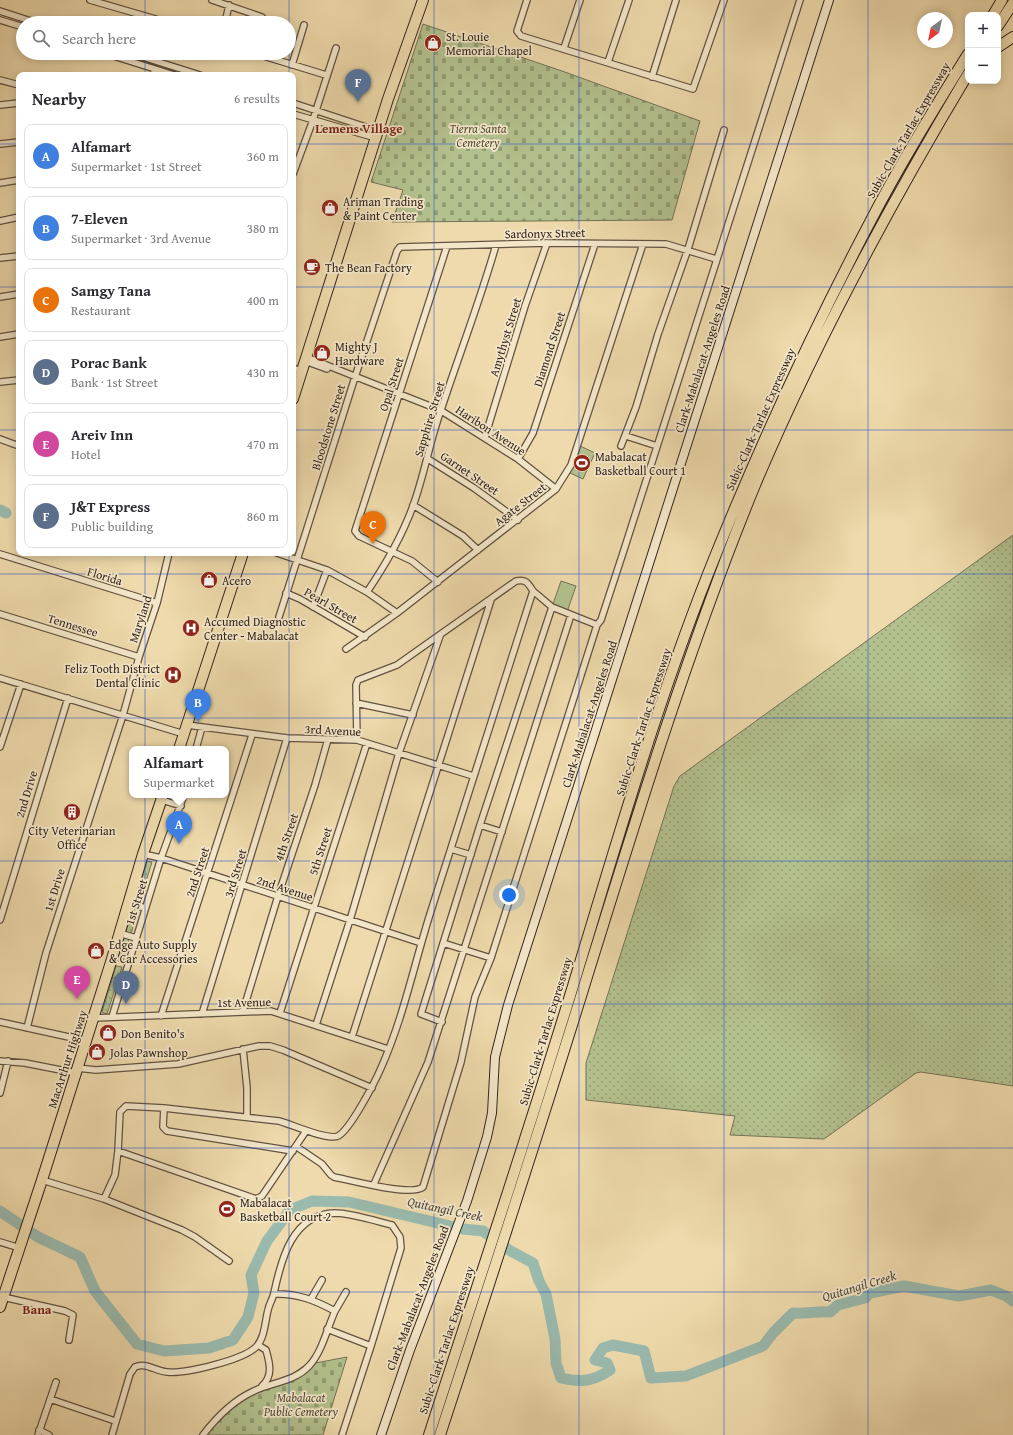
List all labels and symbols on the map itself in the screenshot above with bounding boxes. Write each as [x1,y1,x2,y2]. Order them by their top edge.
north arrow [917,12,953,48]
place label: St. Louie Memorial Chapel [446,28,532,59]
shop icon: St. Louie Memorial Chapel [423,33,443,53]
street label: Subic-Clark-Tarlac Expressway [862,59,954,201]
pin: F [345,69,371,102]
district label: Lemens Village [315,119,403,138]
park label: Tierra Santa Cemetery [449,120,507,151]
place label: Ariman Trading & Paint Center [343,193,423,224]
shop icon: Ariman Trading & Paint Center [320,198,340,218]
street label: Sardonyx Street [504,224,586,242]
cafe icon: The Bean Factory [302,257,322,277]
place label: The Bean Factory [325,259,412,276]
street label: Clark-Mabalacat-Angeles Road [670,283,734,435]
street label: Amythyst Street [485,295,525,379]
street label: Diamond Street [529,308,569,389]
place label: Mighty J Hardware [335,338,385,369]
shop icon: Mighty J Hardware [312,343,332,363]
street label: Subic-Clark-Tarlac Expressway [721,345,799,493]
street label: Opal Street [374,354,408,413]
street label: Sapphire Street [409,378,449,459]
street label: Bloodstone Street [307,381,349,472]
street label: Haribon Avenue [453,401,530,459]
street label: Garnet Street [437,447,503,499]
place label: Mabalacat Basketball Court 1 [595,448,686,479]
sports icon: Mabalacat Basketball Court 1 [572,453,592,473]
street label: Agate Street [490,478,550,530]
pin: C [360,511,386,544]
street label: Florida [85,563,125,589]
shop icon: Acero [199,570,219,590]
place label: Acero [222,572,251,589]
street label: Pearl Street [301,583,361,628]
street label: Maryland [124,593,156,645]
street label: Tennessee [46,609,101,641]
place label: Accumed Diagnostic Center - Mabalacat [204,613,306,644]
hospital icon: Accumed Diagnostic Center - Mabalacat [181,618,201,638]
street label: Clark-Mabalacat-Angeles Road [557,638,621,790]
street label: Subic-Clark-Tarlac Expressway [611,646,675,798]
place label: Feliz Tooth District Dental Clinic [65,660,161,691]
hospital icon: Feliz Tooth District Dental Clinic [163,665,183,685]
pin: B [185,689,211,722]
street label: 3rd Avenue [304,720,362,740]
street label: 2nd Drive [11,768,41,820]
building icon: City Veterinarian Office [62,802,82,822]
street label: 4th Street [270,810,302,863]
pin: A [166,811,192,844]
place label: City Veterinarian Office [29,822,116,853]
street label: 5th Street [304,824,336,877]
street label: 2nd Street [181,844,213,899]
street label: 3rd Street [220,846,251,899]
street label: 1st Drive [39,866,69,914]
street label: 2nd Avenue [255,871,316,905]
street label: 1st Street [121,876,152,927]
your location [499,885,519,905]
place label: Edge Auto Supply & Car Accessories [109,936,198,967]
shop icon: Edge Auto Supply & Car Accessories [86,941,106,961]
street label: Subic-Clark-Tarlac Expressway [514,955,576,1107]
pin: E [64,966,90,999]
pin: D [113,971,139,1004]
street label: 1st Avenue [217,993,272,1011]
street label: MacArthur Highway [43,1008,91,1110]
shop icon: Don Benito's [98,1023,118,1043]
place label: Don Benito's [121,1025,185,1042]
shop icon: Jolas Pawnshop [87,1042,107,1062]
place label: Jolas Pawnshop [108,1044,188,1061]
water label: Quitangil Creek [406,1192,484,1226]
place label: Mabalacat Basketball Court 2 [240,1194,331,1225]
sports icon: Mabalacat Basketball Court 2 [217,1199,237,1219]
street label: Clark-Mabalacat-Angeles Road [382,1223,453,1373]
street label: Subic-Clark-Tarlac Expressway [414,1264,478,1416]
water label: Quitangil Creek [820,1266,898,1306]
district label: Bana [22,1300,52,1319]
park label: Mabalacat Public Cemetery [263,1389,338,1420]

